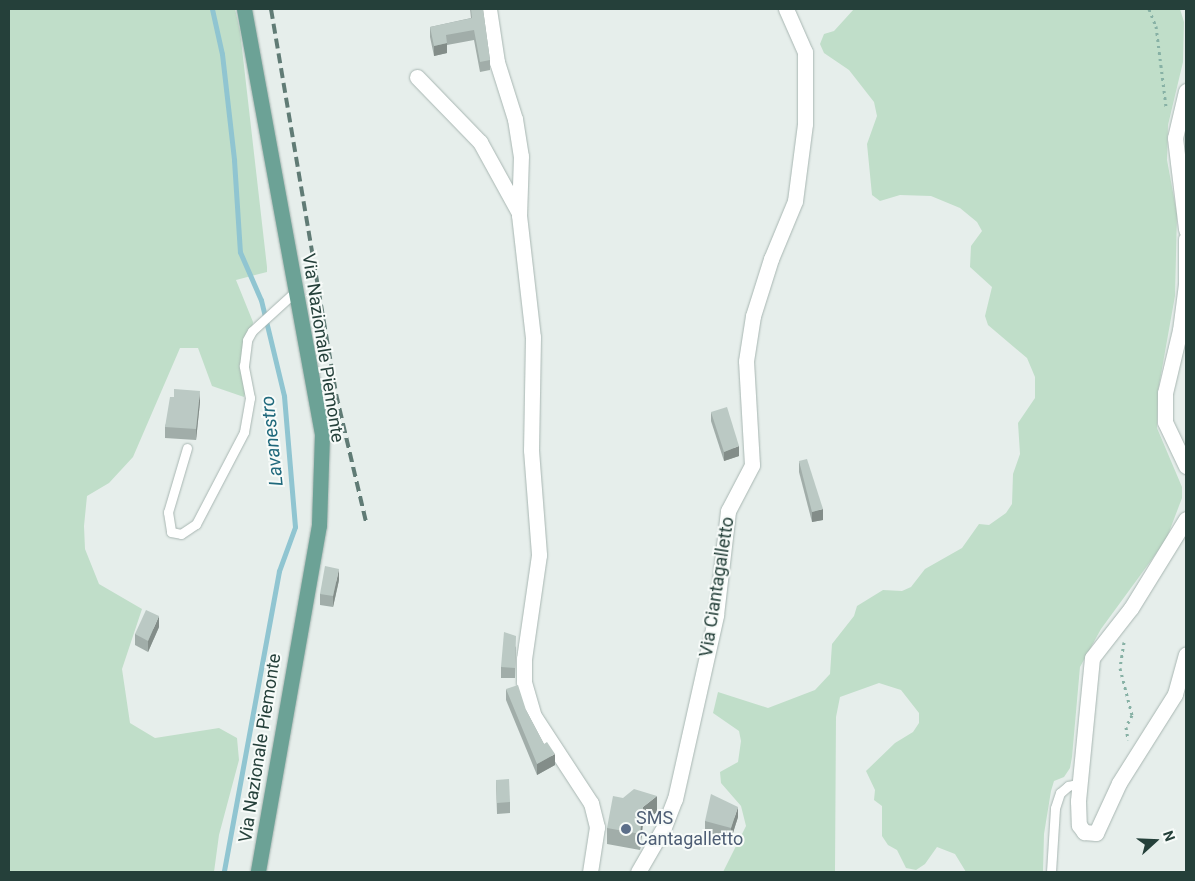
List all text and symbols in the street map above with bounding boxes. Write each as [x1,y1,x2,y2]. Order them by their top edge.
street label: Via Nazionale Piemonte [297,252,349,444]
water label: Lavanestro [256,395,288,487]
street label: Via Ciantagalletto [695,515,739,659]
street label: Via Nazionale Piemonte [234,652,286,844]
place label: SMS Cantagalletto [636,808,743,851]
north arrow [1130,816,1180,866]
marker: SMS Cantagalletto [620,823,632,835]
text: N [1160,828,1178,843]

